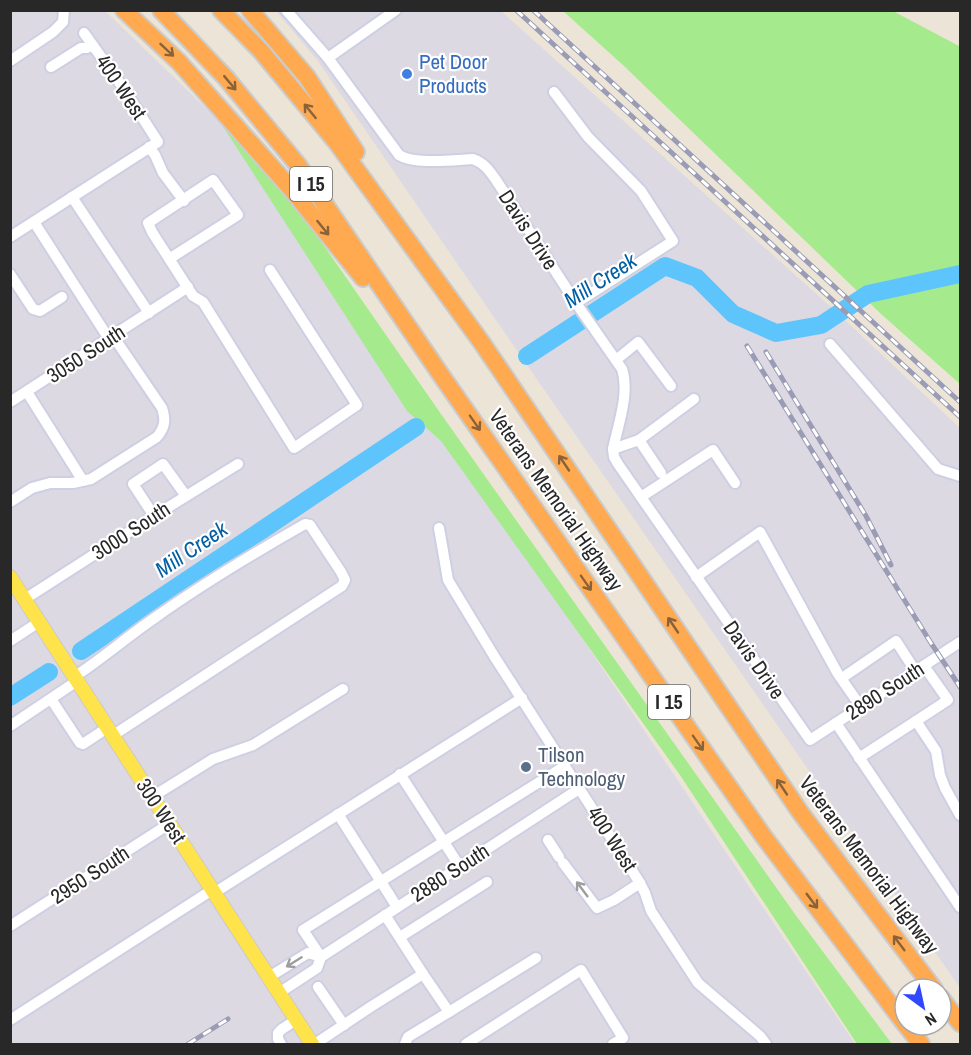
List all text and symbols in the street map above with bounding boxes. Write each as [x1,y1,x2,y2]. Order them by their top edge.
one-way arrow [159,43,174,58]
place label: Pet Door Products [419,47,487,100]
street label: 400 West [89,49,154,125]
marker: Pet Door Products [400,67,414,81]
one-way arrow [223,75,237,90]
one-way arrow [303,104,317,119]
road number: I 15 [290,167,332,201]
street label: Davis Drive [492,184,565,275]
one-way arrow [317,220,330,236]
water label: Mill Creek [558,245,643,315]
street label: 3050 South [41,317,131,390]
street label: Veterans Memorial Highway [482,403,631,597]
one-way arrow [469,414,481,430]
one-way arrow [557,455,570,472]
street label: 3000 South [86,494,176,567]
water label: Mill Creek [149,513,234,584]
one-way arrow [580,574,592,590]
street label: Davis Drive [717,615,792,705]
one-way arrow [667,617,679,634]
street label: 2890 South [840,654,930,727]
road number: I 15 [648,685,690,719]
one-way arrow [692,734,704,750]
place label: Tilson Technology [538,740,625,793]
marker: Tilson Technology [519,760,533,774]
street label: Veterans Memorial Highway [793,770,946,960]
street label: 300 West [130,772,193,849]
one-way arrow [776,779,788,795]
street label: 400 West [581,800,644,877]
street label: 2880 South [405,836,495,909]
street label: 2950 South [45,838,135,911]
one-way arrow [575,882,588,898]
one-way arrow [806,892,818,908]
one-way arrow [892,935,905,951]
one-way arrow [286,956,303,968]
north arrow [893,977,953,1037]
text: N [921,1008,941,1031]

